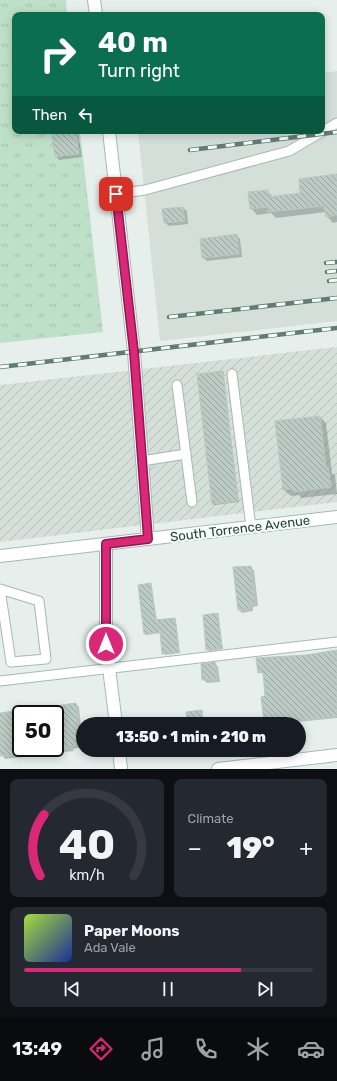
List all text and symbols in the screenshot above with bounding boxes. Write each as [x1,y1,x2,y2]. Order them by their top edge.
text: 40 m [98,26,168,59]
icon: right [32,28,84,80]
text: Turn right [98,60,180,82]
icon: left [75,104,97,126]
text: Then [32,106,67,124]
pin [99,177,133,211]
icon: arrive [105,183,127,205]
street label: South Torrence Avenue [169,512,311,545]
position arrow [85,623,127,665]
speed limit sign: 50 [12,705,64,757]
text: 13:50 · 1 min · 210 m [116,728,266,746]
text: Climate [188,811,234,826]
text: 40 [58,820,115,869]
text: 19° [226,830,275,866]
text: − [188,835,202,862]
text: + [299,835,313,862]
text: km/h [69,867,105,884]
text: Paper Moons [84,922,180,940]
text: Ada Vale [84,940,136,955]
icon: previous [61,978,83,1000]
icon: pause [157,978,179,1000]
icon: next [254,978,276,1000]
icon: directions [87,1035,115,1063]
icon: music [139,1035,167,1063]
icon: phone [192,1035,220,1063]
icon: climate [244,1035,272,1063]
icon: car [297,1035,325,1063]
text: 13:49 [12,1038,62,1060]

